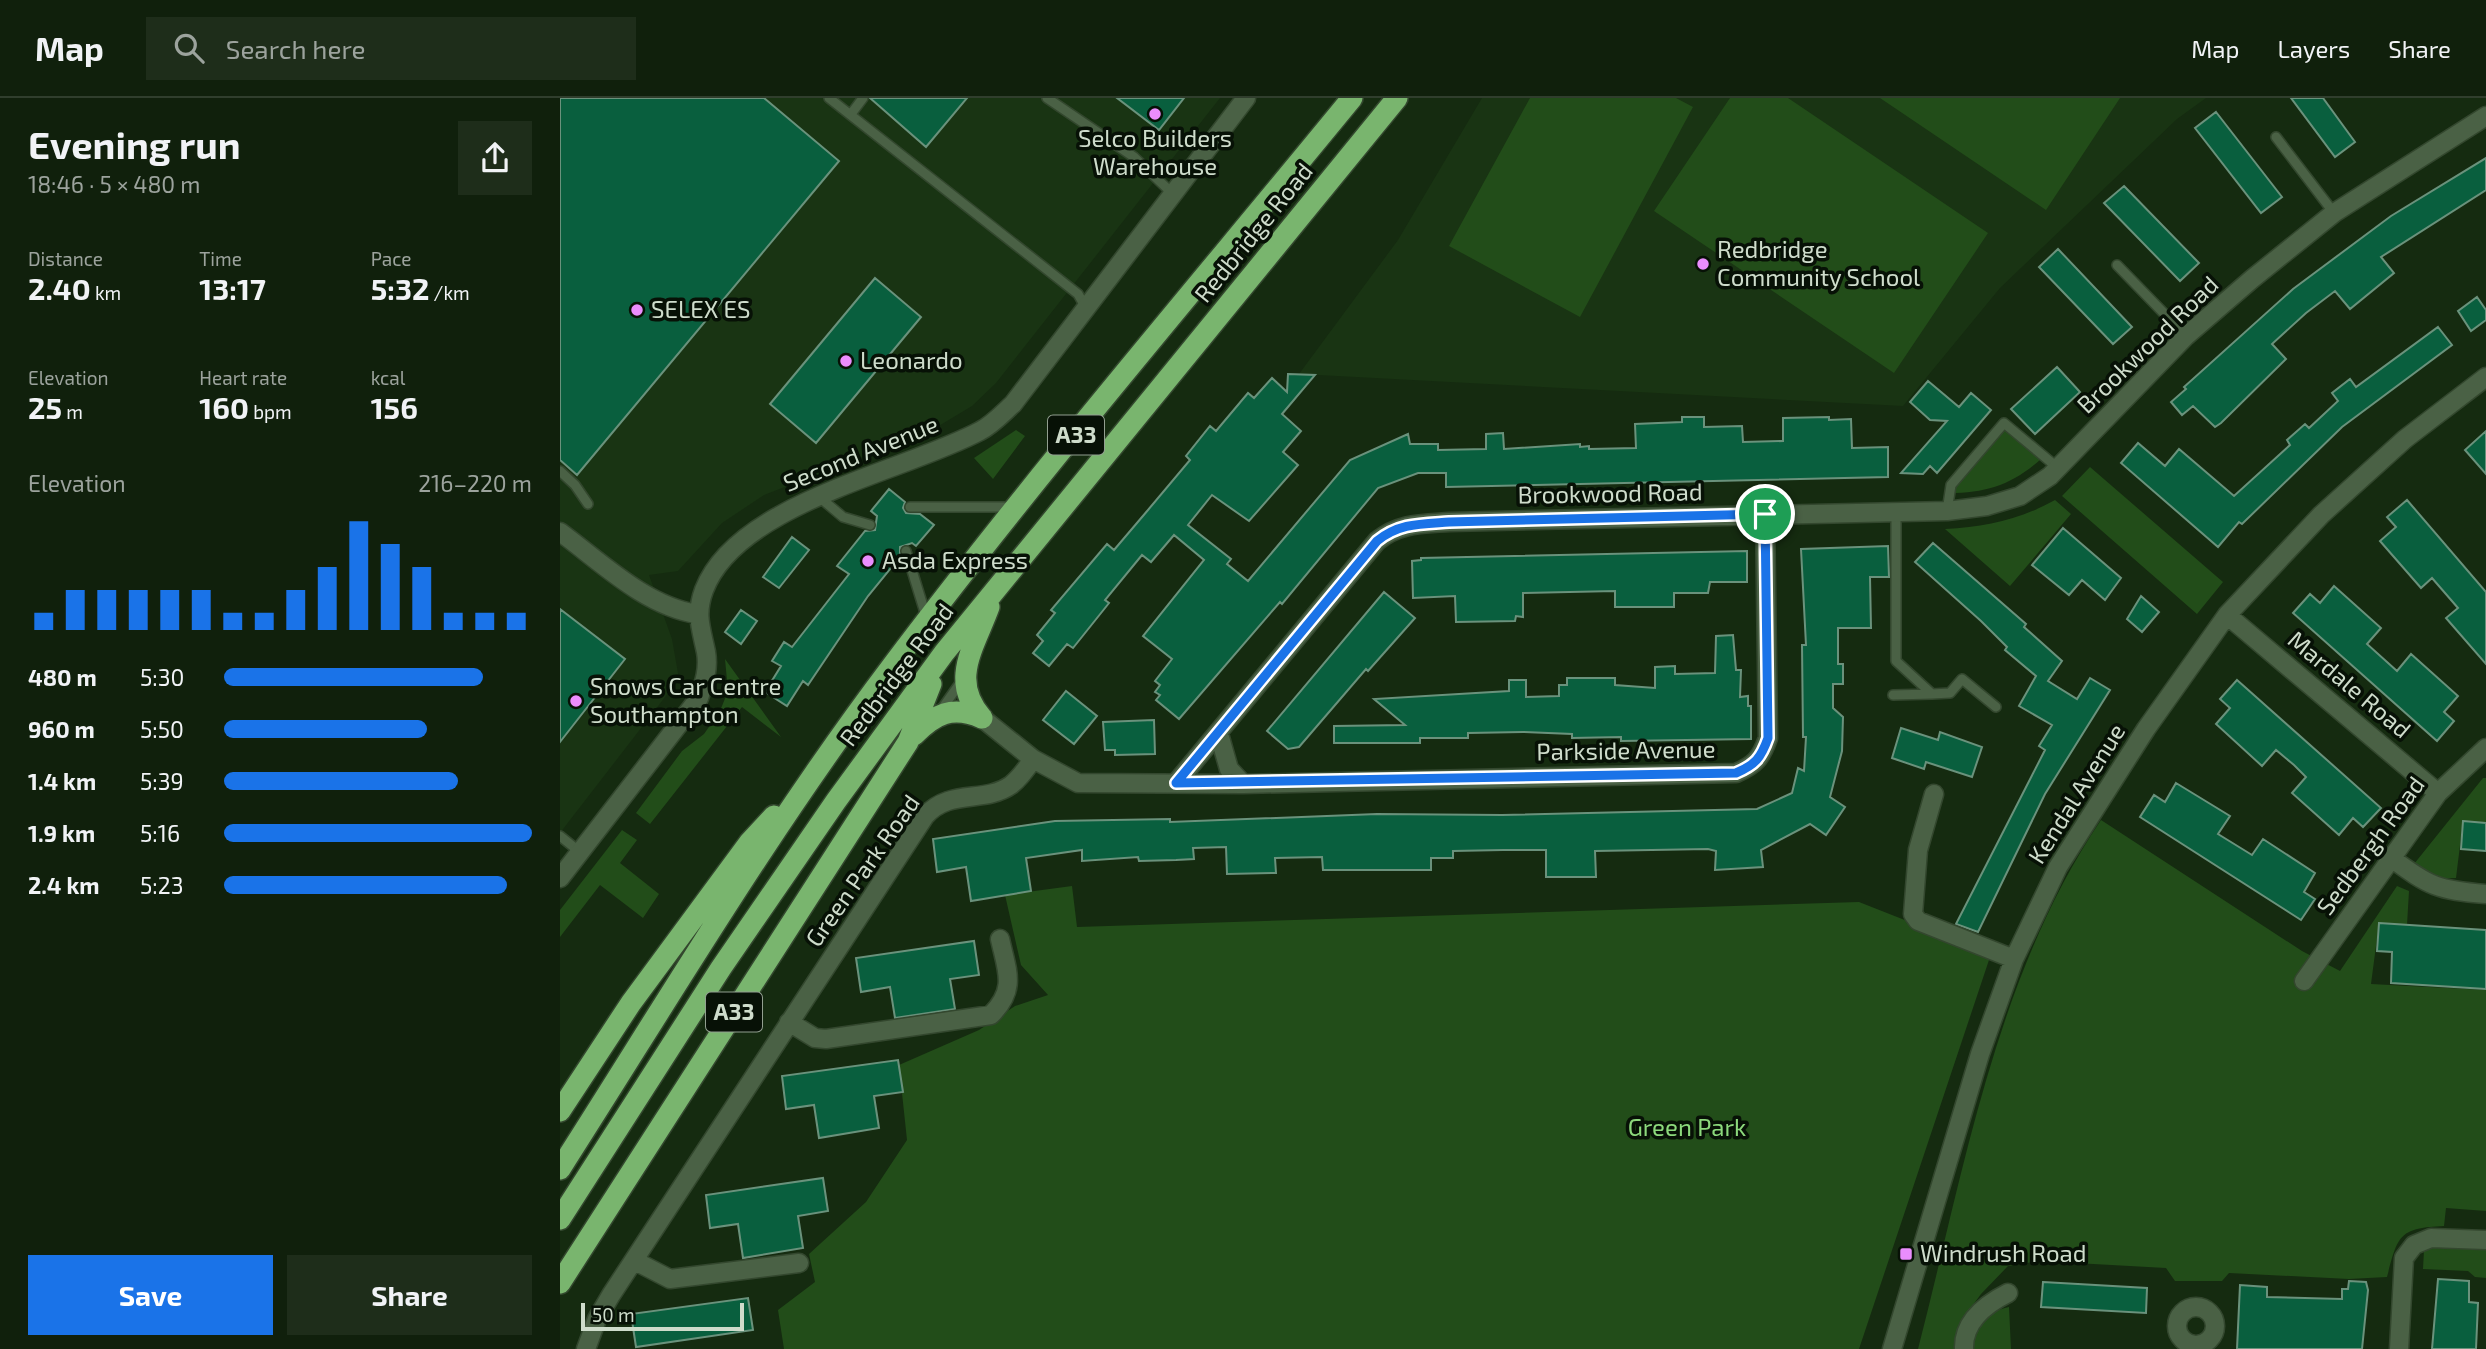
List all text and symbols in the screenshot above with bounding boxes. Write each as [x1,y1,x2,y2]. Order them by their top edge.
search box [146,17,636,80]
text: Map [35,28,104,68]
icon: search [170,29,208,67]
text: Search here [226,33,365,64]
text: Map [2191,34,2239,63]
text: Layers [2277,34,2350,63]
text: Share [2388,34,2451,63]
marker: Selco Builders Warehouse [1147,106,1163,122]
text: Evening run [28,121,241,167]
button: share [458,121,532,195]
place label: Selco Builders Warehouse [1078,123,1232,180]
street label: Redbridge Road [1188,156,1318,308]
text: 18:46 · 5 × 480 m [28,170,201,198]
place label: Redbridge Community School [1717,234,1920,291]
text: Distance [28,247,103,270]
text: Time [199,247,242,270]
text: Pace [371,247,412,270]
marker: Redbridge Community School [1695,256,1711,272]
street label: Brookwood Road [2070,269,2224,419]
text: 2.40 [28,270,91,306]
text: 13:17 [199,270,266,306]
text: 5:32 [371,270,429,306]
text: km [91,281,121,304]
text: /km [429,281,470,304]
place label: SELEX ES [651,294,751,323]
marker: SELEX ES [629,302,645,318]
place label: Leonardo [860,345,963,374]
marker: Leonardo [838,353,854,369]
text: Elevation [28,366,109,389]
text: Heart rate [199,366,287,389]
text: kcal [371,366,405,389]
text: 25 [28,389,62,425]
text: 160 [199,389,249,425]
text: 156 [371,389,418,425]
text: m [62,400,83,423]
text: bpm [249,400,292,423]
street label: Second Avenue [779,408,942,497]
road number: A33 [1048,416,1104,454]
text: Elevation [28,469,126,497]
text: 216–220 m [418,469,532,497]
street label: Brookwood Road [1517,476,1703,509]
pin [1735,484,1795,544]
icon: arrive [1746,495,1784,533]
place label: Asda Express [882,545,1028,574]
marker: Asda Express [860,553,876,569]
street label: Redbridge Road [833,597,959,751]
street label: Mardale Road [2283,624,2417,744]
text: 480 m [28,663,97,691]
text: 5:30 [140,663,184,691]
place label: Snows Car Centre Southampton [590,671,781,728]
marker: Snows Car Centre Southampton [568,693,584,709]
text: 960 m [28,715,95,743]
text: 5:50 [140,715,184,743]
street label: Kendal Avenue [2021,718,2130,868]
street label: Parkside Avenue [1536,733,1716,766]
text: 1.4 km [28,767,96,795]
text: 5:39 [140,767,184,795]
street label: Sedbergh Road [2310,770,2430,920]
street label: Green Park Road [799,789,925,952]
text: 1.9 km [28,819,95,847]
text: 5:16 [140,819,180,847]
text: 2.4 km [28,871,100,899]
text: 5:23 [140,871,183,899]
road number: A33 [706,992,762,1032]
park label: Green Park [1628,1112,1746,1141]
place label: Windrush Road [1920,1238,2086,1267]
marker: Windrush Road [1898,1246,1914,1262]
button: Save [28,1255,273,1335]
button: Share [287,1255,532,1335]
scale bar [581,1300,744,1332]
text: 50 m [592,1303,635,1326]

